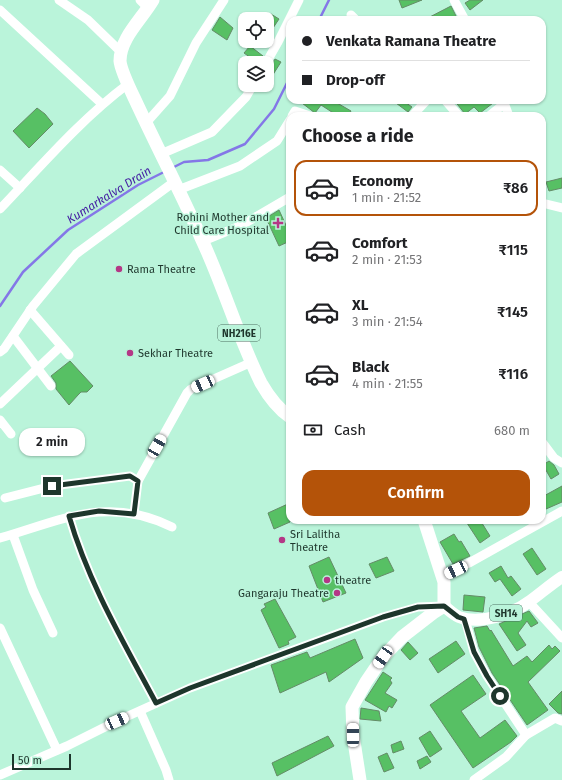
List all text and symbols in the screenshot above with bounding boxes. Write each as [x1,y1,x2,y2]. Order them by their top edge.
map controls [238,12,274,92]
button: locate [238,12,274,48]
text: Venkata Ramana Theatre [326,32,496,50]
button: layers [238,56,274,92]
text: Drop-off [326,71,385,89]
text: Choose a ride [302,125,414,147]
water label: Kumarkalva Drain [64,163,154,227]
icon: car [304,170,340,206]
text: Economy [352,172,413,190]
text: ₹86 [503,179,528,197]
text: 1 min · 21:52 [352,190,421,205]
place label: Rohini Mother and Child Care Hospital [174,211,269,237]
marker: Rohini Mother and Child Care Hospital [272,217,284,229]
icon: car [304,232,340,268]
text: Comfort [352,234,408,252]
text: ₹115 [499,241,528,259]
text: 2 min · 21:53 [352,252,422,267]
place label: Rama Theatre [127,263,196,276]
marker: Rama Theatre [114,264,124,274]
icon: car [304,294,340,330]
text: XL [352,296,368,314]
text: ₹145 [497,303,528,321]
text: 3 min · 21:54 [352,314,423,329]
road number: NH216E [218,325,260,341]
place label: Sekhar Theatre [138,347,213,360]
marker: Sekhar Theatre [125,348,135,358]
icon: car [304,356,340,392]
text: Black [352,358,389,376]
text: ₹116 [498,365,528,383]
car [190,374,216,394]
text: 4 min · 21:55 [352,376,423,391]
icon: cash [302,419,324,441]
text: Cash [334,421,366,439]
text: 680 m [494,423,530,438]
callout: 2 min [19,428,85,456]
car [146,433,168,459]
text: 2 min [36,434,68,449]
button: Confirm [302,470,530,516]
route end [43,477,61,495]
place label: Sri Lalitha Theatre [290,528,340,554]
marker: Sri Lalitha Theatre [277,535,287,545]
car [443,559,469,581]
place label: theatre [335,574,371,587]
marker: theatre [322,575,332,585]
place label: Gangaraju Theatre [238,587,329,600]
marker: Gangaraju Theatre [332,588,342,598]
road number: SH14 [490,605,522,621]
car [371,644,395,670]
route start [491,687,509,705]
car [104,711,130,731]
car [347,723,359,747]
scale bar [12,752,71,771]
text: 50 m [18,754,42,767]

